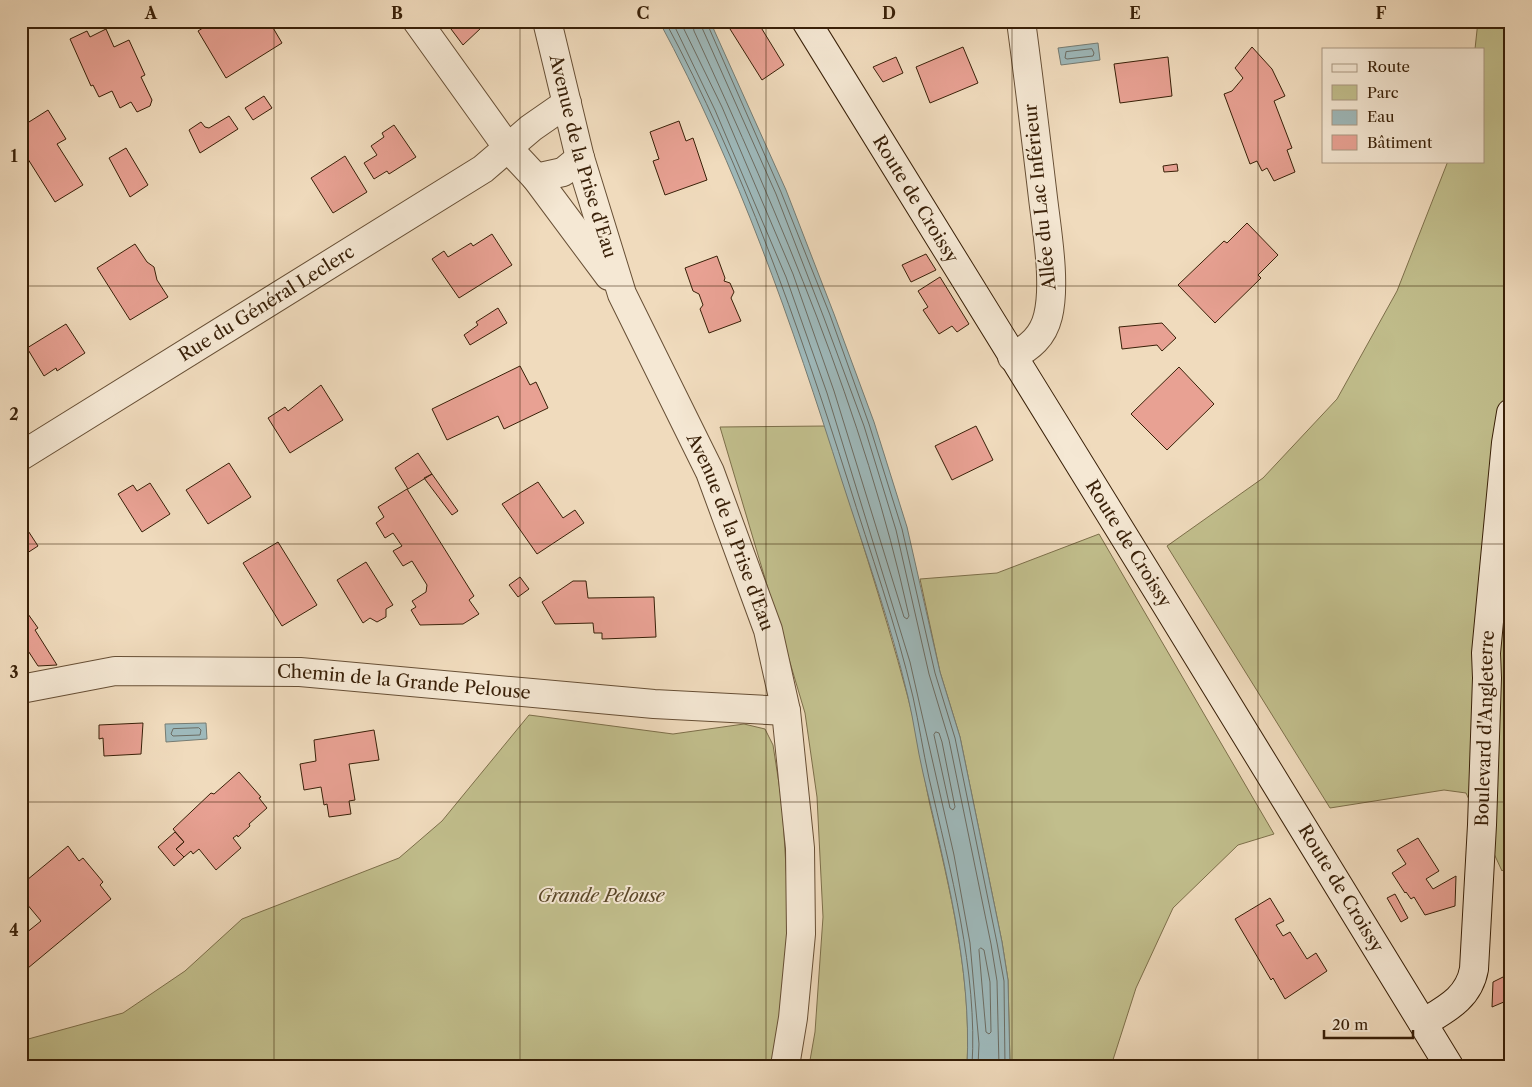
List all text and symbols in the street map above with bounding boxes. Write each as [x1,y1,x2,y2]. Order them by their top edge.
text: A [144,3,158,23]
text: B [391,3,403,23]
text: C [637,3,649,23]
text: D [882,3,896,23]
text: E [1129,3,1141,23]
text: F [1376,3,1387,23]
legend [1322,48,1484,162]
street label: Avenue de la Prise d'Eau [544,52,621,261]
text: Route [1367,57,1410,76]
text: Parc [1367,83,1399,102]
street label: Allée du Lac Inférieur [1019,102,1061,292]
text: Eau [1367,107,1395,126]
street label: Route de Croissy [868,131,964,268]
text: Bâtiment [1367,133,1433,152]
text: 1 [10,146,18,166]
street label: Rue du Général Leclerc [175,241,358,366]
text: 2 [9,404,19,424]
street label: Avenue de la Prise d'Eau [681,429,778,634]
street label: Route de Croissy [1081,476,1177,612]
street label: Boulevard d'Angleterre [1471,629,1499,827]
street label: Chemin de la Grande Pelouse [277,661,532,704]
text: 3 [9,662,19,682]
street label: Route de Croissy [1293,820,1389,957]
park label: Grande Pelouse [537,885,666,907]
text: 4 [9,920,19,940]
scale bar [1324,1007,1413,1039]
text: 20 m [1332,1015,1368,1034]

